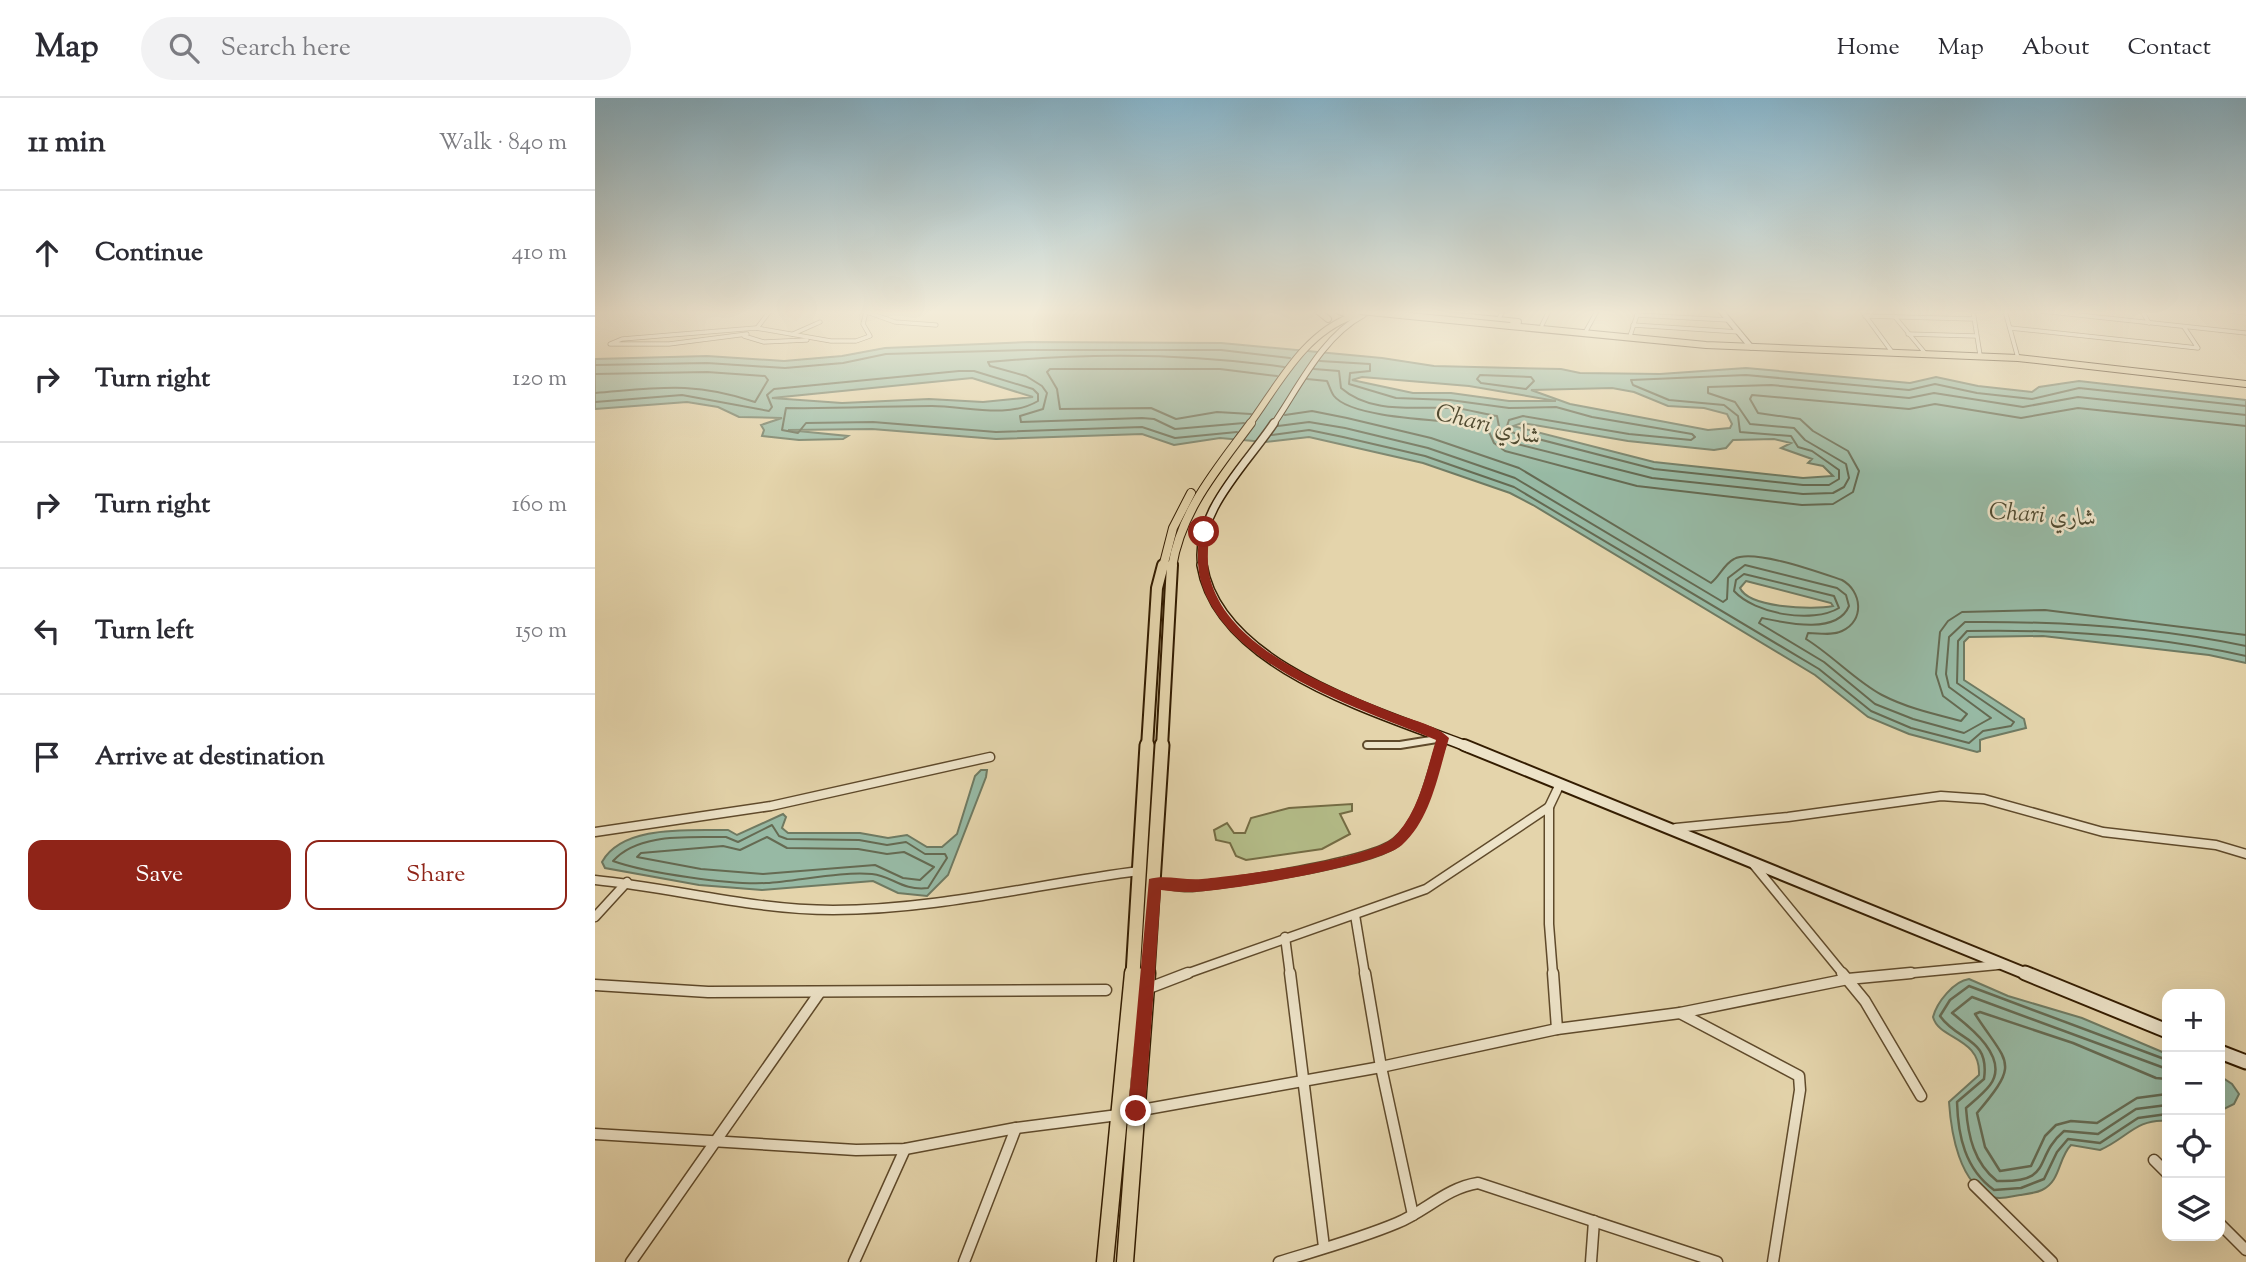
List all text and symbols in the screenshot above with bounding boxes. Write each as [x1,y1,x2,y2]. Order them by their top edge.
search box [141,17,631,80]
text: Map [35,24,99,72]
icon: search [165,29,203,67]
text: Search here [221,30,351,67]
text: Home [1837,31,1900,65]
text: Map [1938,31,1984,65]
text: About [2022,31,2089,65]
text: Contact [2127,31,2211,65]
text: 11 min [28,122,106,165]
text: Walk · 840 m [439,127,567,160]
icon: ahead [28,234,66,272]
text: Continue [95,235,203,272]
text: 410 m [512,237,567,270]
icon: right [28,360,66,398]
text: Turn right [95,361,210,398]
text: 120 m [512,363,567,396]
water label: Chari شاري [1432,396,1545,456]
icon: right [28,486,66,524]
text: Turn right [95,487,210,524]
text: 160 m [512,489,567,522]
water label: Chari شاري [1988,495,2098,537]
route start [1188,516,1219,547]
icon: left [28,612,66,650]
text: Turn left [95,613,194,650]
text: 150 m [515,615,567,648]
icon: arrive [28,738,66,776]
text: Arrive at destination [95,739,325,776]
button: Save [28,840,291,910]
button: Share [305,840,567,910]
map controls [2162,989,2225,1241]
button: + [2162,989,2225,1052]
button: − [2162,1052,2225,1115]
route end [1120,1095,1151,1126]
button: locate [2162,1115,2225,1178]
button: layers [2162,1178,2225,1241]

